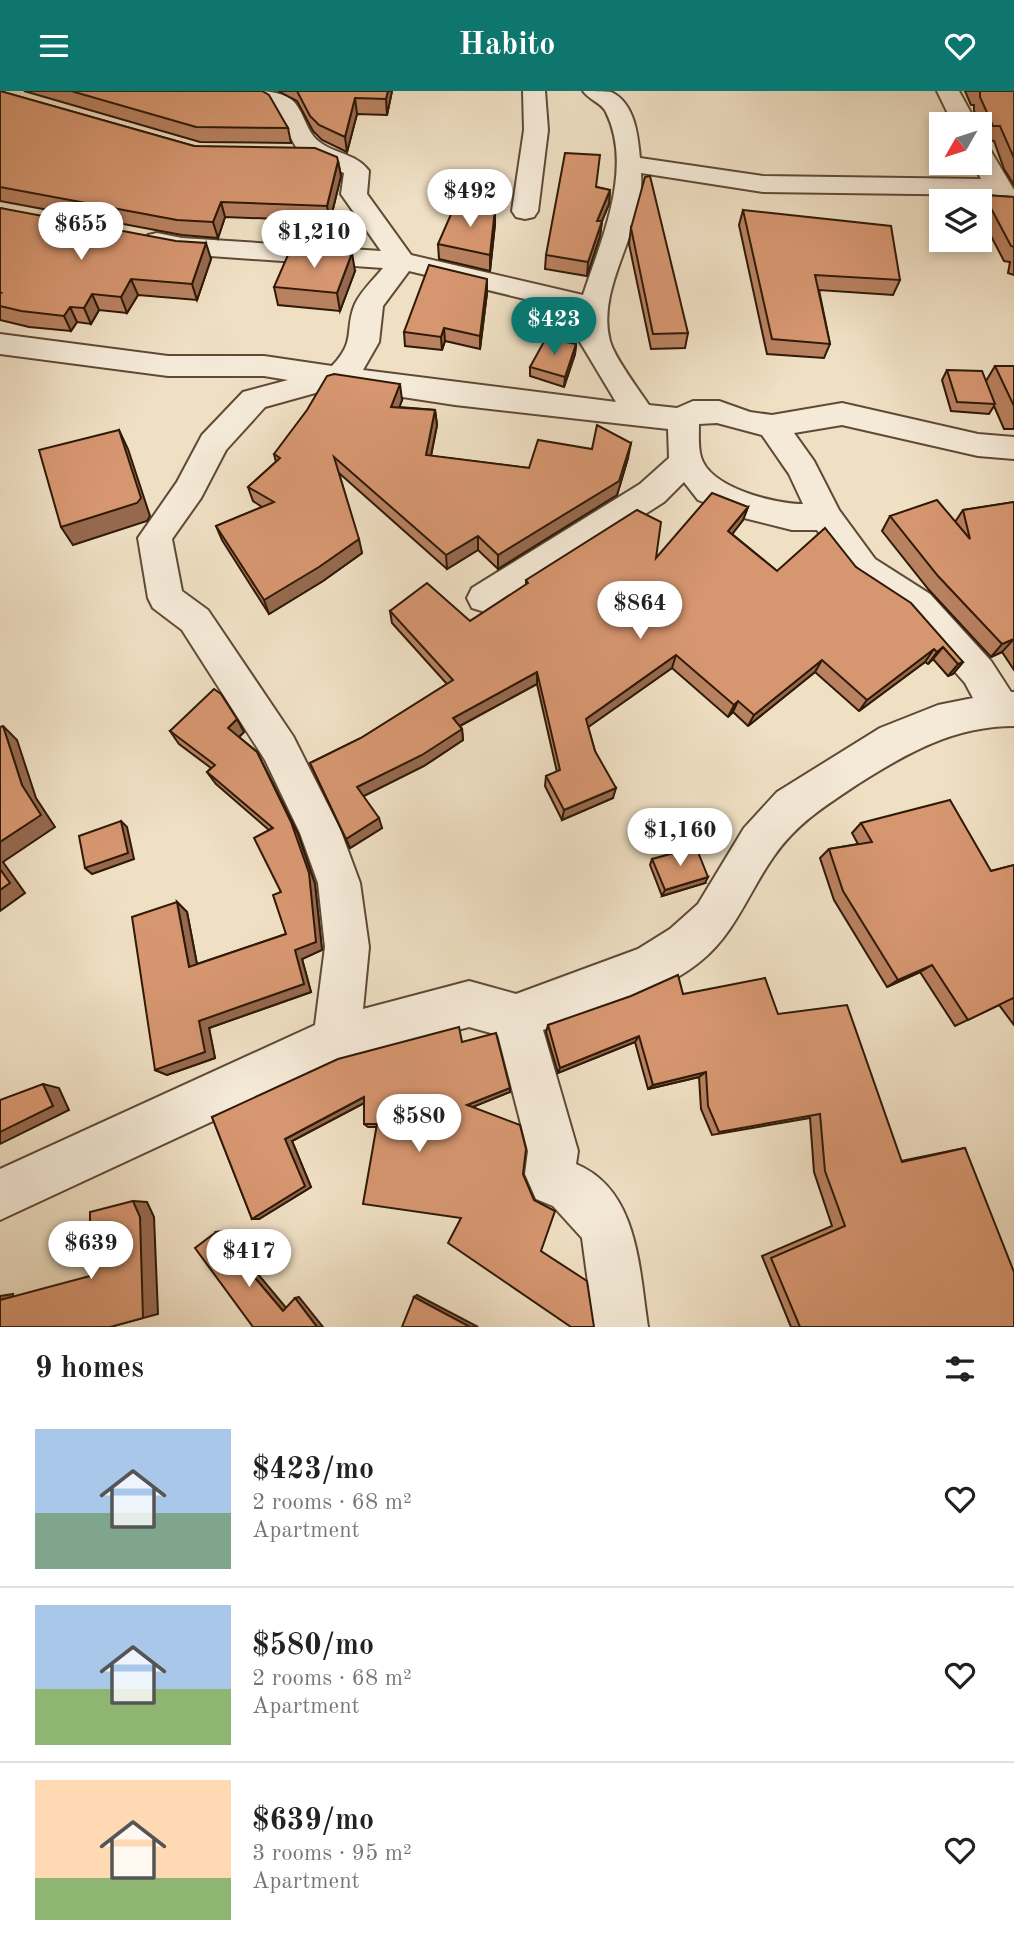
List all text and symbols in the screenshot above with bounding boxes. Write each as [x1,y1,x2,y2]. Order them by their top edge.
icon: menu [35,27,73,65]
icon: heart [941,27,979,65]
text: Habito [459,30,555,62]
north arrow [929,112,992,175]
map controls [929,112,992,252]
pin: $492 [429,169,511,229]
text: $492 [443,180,497,203]
button: layers [929,189,992,252]
pin: $655 [40,202,122,262]
pin: $1,210 [257,211,371,270]
text: $655 [54,213,108,236]
text: $1,210 [277,221,351,244]
pin: $423 [513,297,595,357]
text: $423 [527,308,581,331]
pin: $864 [599,581,681,641]
text: $864 [613,592,667,615]
pin: $1,160 [623,809,737,868]
text: $1,160 [643,819,717,842]
pin: $580 [378,1095,460,1154]
text: $580 [392,1105,446,1128]
pin: $639 [50,1221,132,1281]
pin: $417 [208,1229,290,1289]
text: $639 [64,1232,118,1255]
text: $417 [222,1240,276,1263]
icon: filters [941,1350,979,1388]
text: 9 homes [35,1354,144,1384]
text: $423/mo [252,1455,374,1485]
icon: home [91,1457,175,1541]
icon: heart [941,1480,979,1518]
text: 2 rooms · 68 m² [252,1491,412,1514]
text: Apartment [252,1519,360,1542]
text: $580/mo [252,1631,374,1661]
icon: home [91,1633,175,1717]
icon: heart [941,1656,979,1694]
text: 2 rooms · 68 m² [252,1667,412,1690]
text: Apartment [252,1695,360,1718]
text: $639/mo [252,1806,374,1836]
icon: home [91,1808,175,1892]
icon: heart [941,1831,979,1869]
text: 3 rooms · 95 m² [252,1842,412,1865]
text: Apartment [252,1870,360,1893]

